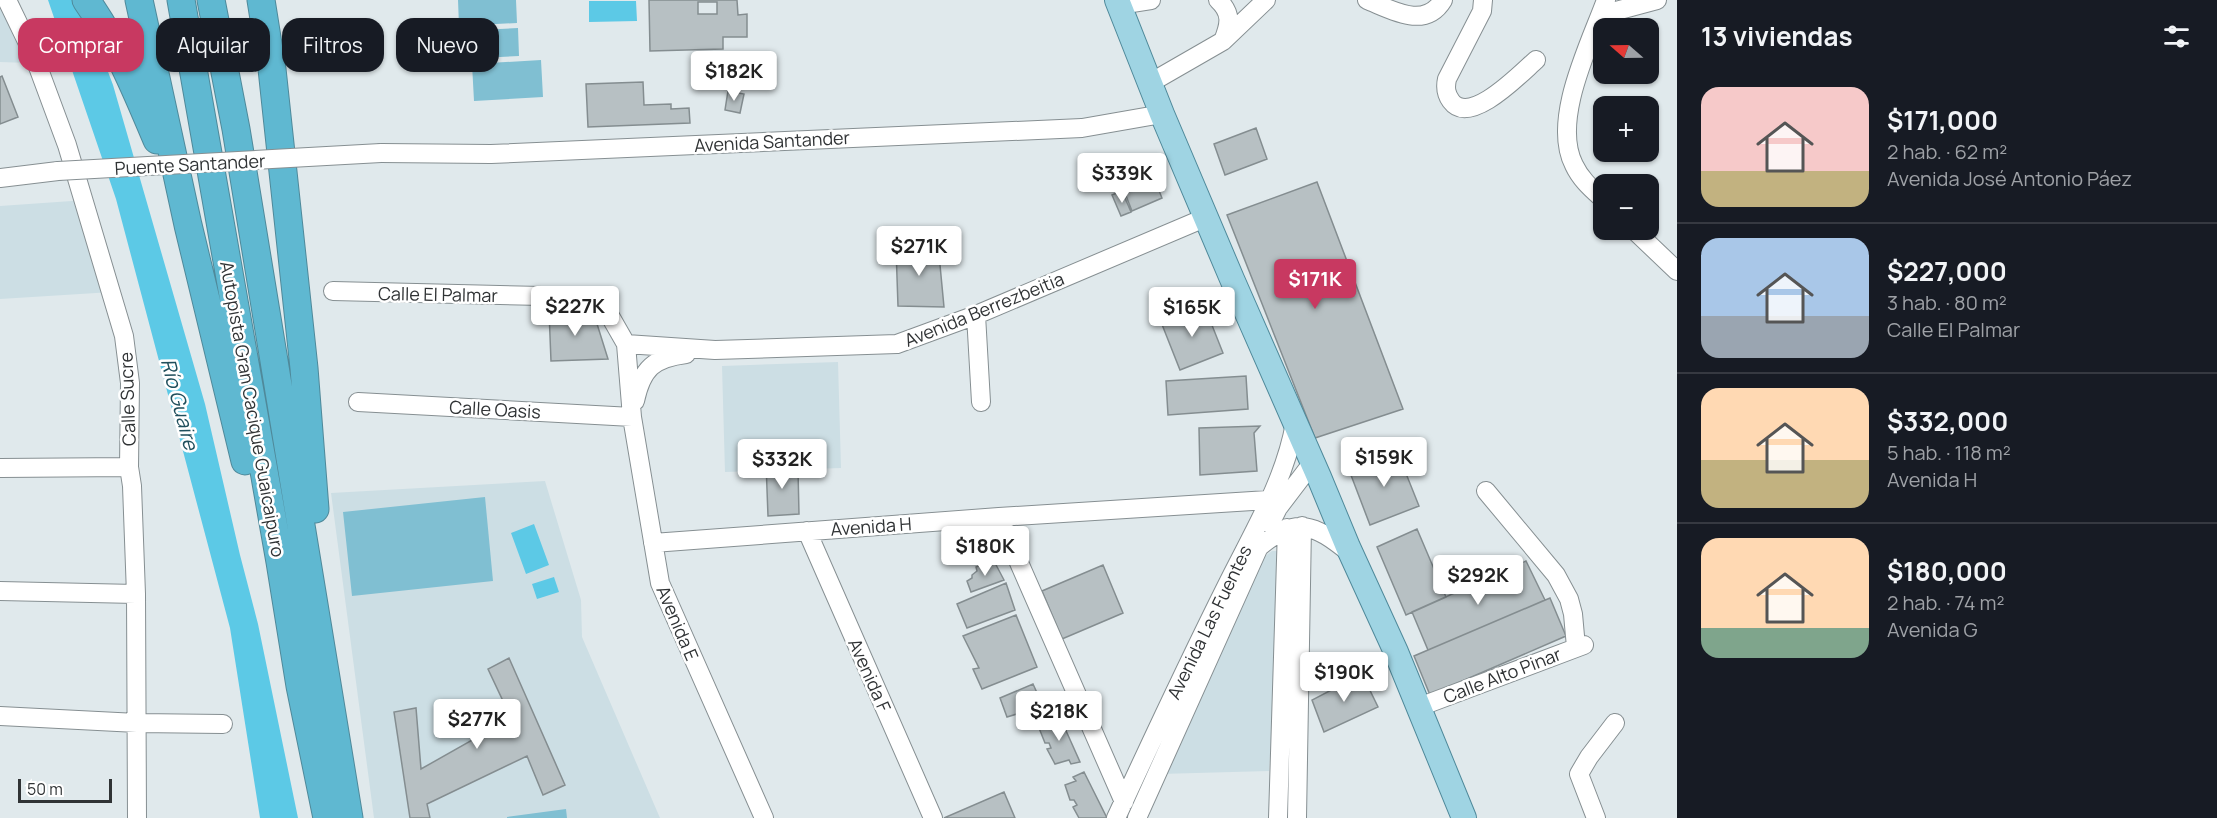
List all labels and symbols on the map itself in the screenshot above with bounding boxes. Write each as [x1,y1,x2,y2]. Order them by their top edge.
north arrow [1593,18,1659,84]
pin: $182K [692,51,776,102]
street label: Avenida Santander [693,125,851,157]
street label: Puente Santander [114,148,266,180]
pin: $339K [1080,153,1164,204]
pin: $271K [877,226,961,277]
street label: Autopista Gran Cacique Guaicaipuro [215,259,291,559]
pin: $171K [1273,259,1357,310]
street label: Avenida Berrezbeitia [901,266,1067,352]
street label: Calle El Palmar [378,281,499,307]
pin: $227K [533,286,617,337]
pin: $165K [1150,287,1234,338]
street label: Calle Sucre [113,352,141,446]
water label: Río Guaire [155,355,205,454]
street label: Calle Oasis [449,395,541,423]
pin: $159K [1342,437,1426,488]
pin: $332K [740,439,824,490]
street label: Avenida H [830,511,912,541]
pin: $180K [943,526,1027,577]
street label: Avenida Las Fuentes [1161,541,1257,703]
pin: $292K [1436,555,1520,606]
street label: Avenida E [651,582,705,664]
street label: Avenida F [843,635,897,715]
street label: Calle Alto Pinar [1440,641,1565,708]
pin: $190K [1302,652,1386,703]
pin: $218K [1017,691,1101,742]
pin: $277K [435,699,519,750]
scale bar [18,776,112,804]

